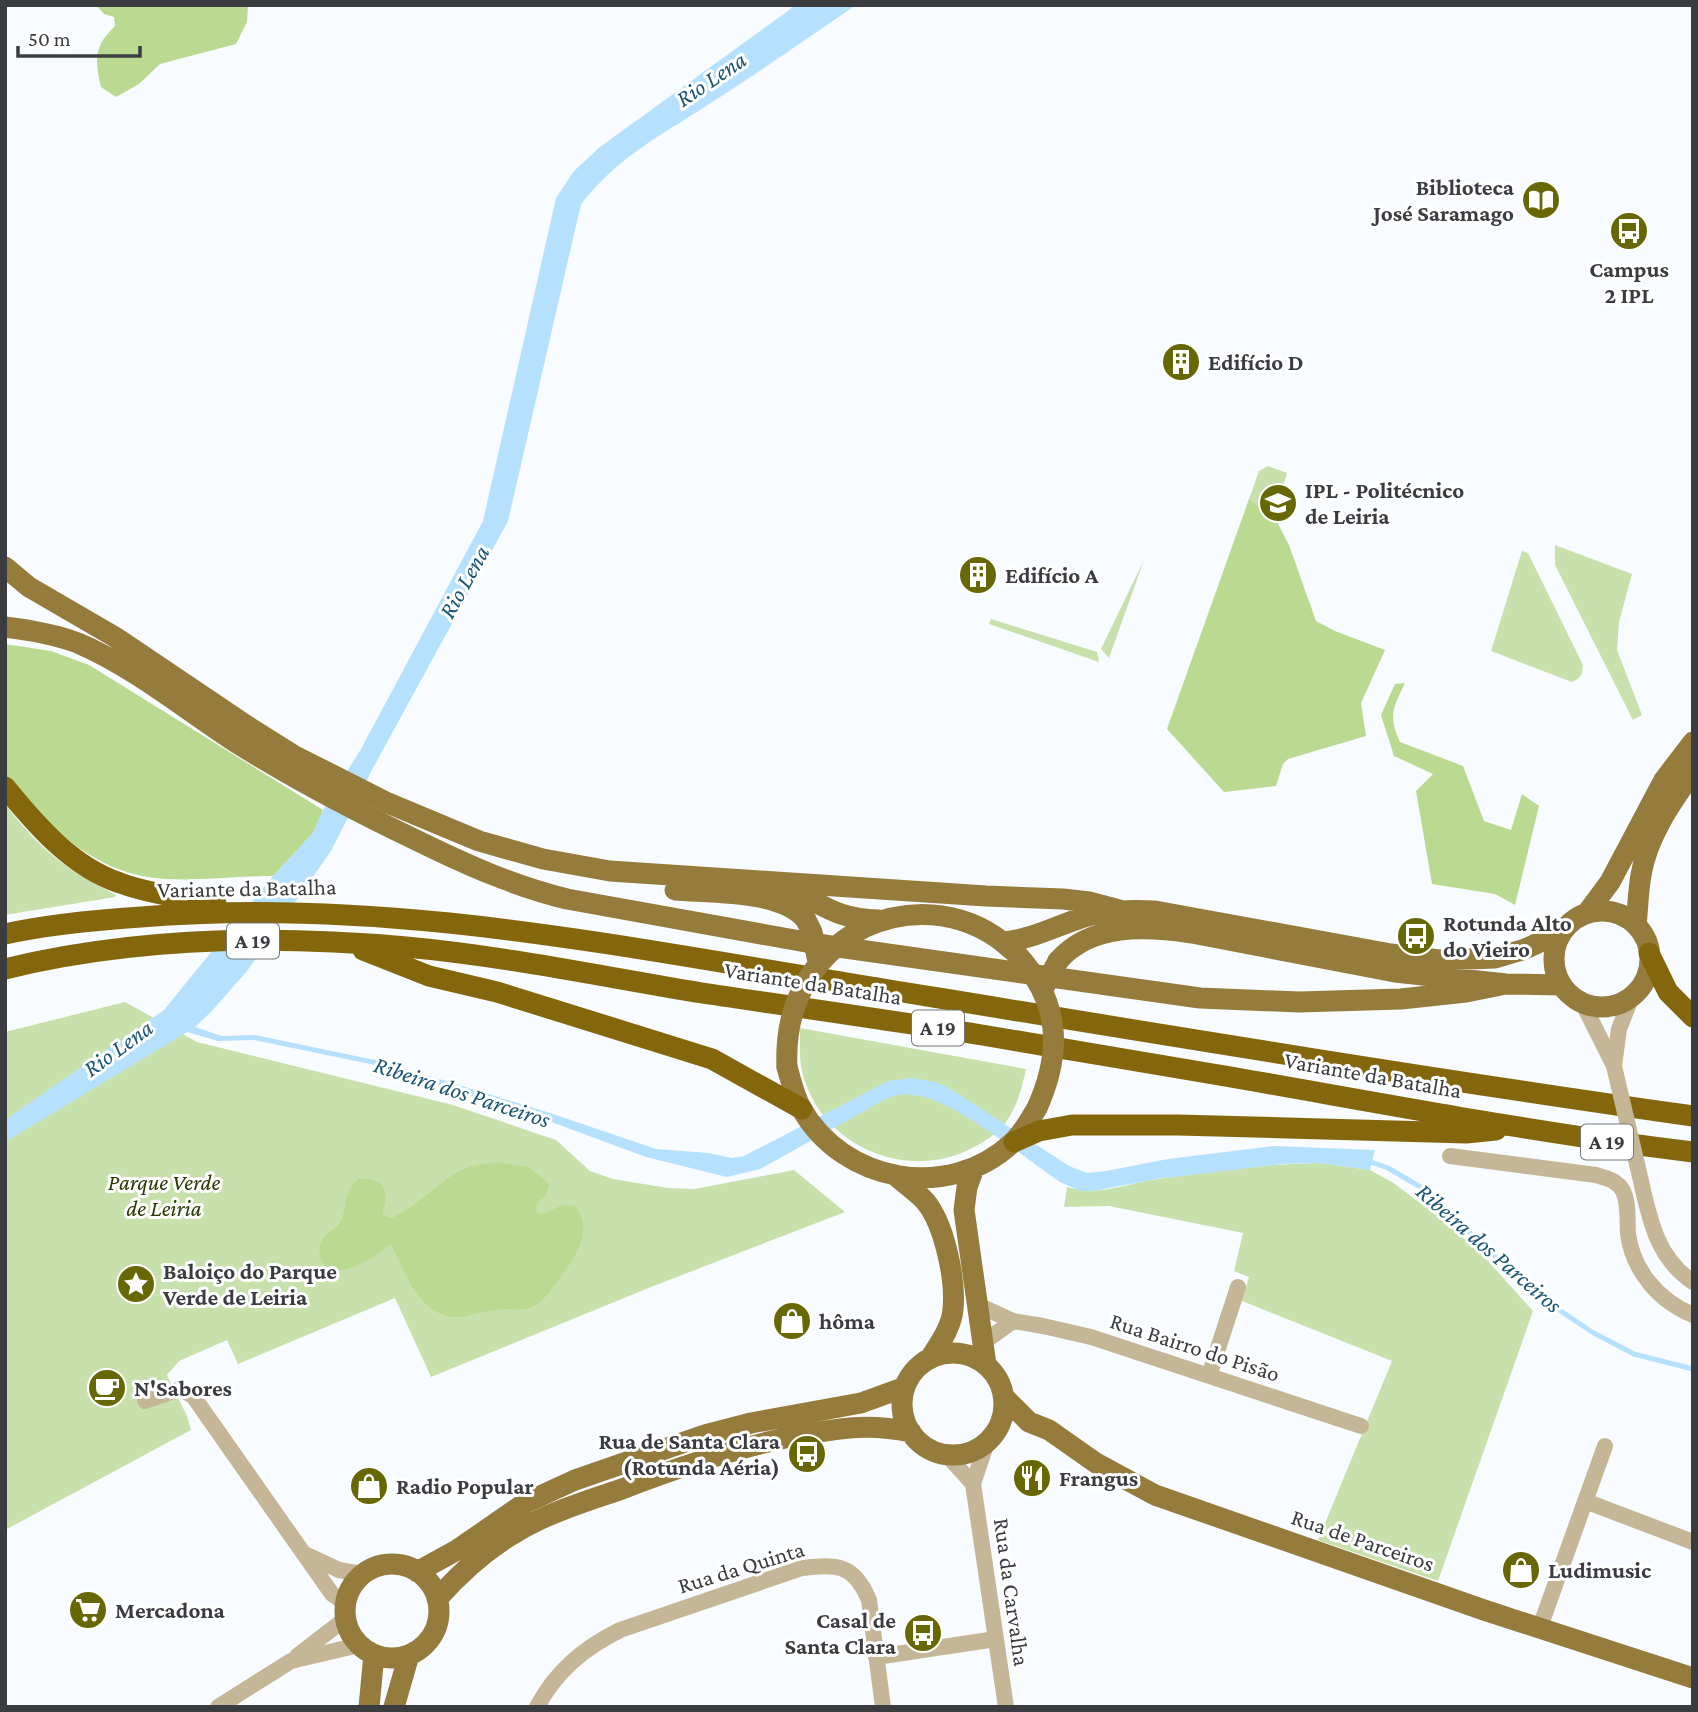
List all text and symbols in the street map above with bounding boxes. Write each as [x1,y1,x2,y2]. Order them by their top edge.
scale bar [18,14,140,58]
text: 50 m [28,27,71,51]
water label: Rio Lena [670,45,751,112]
place label: Biblioteca José Saramago [1371,174,1515,226]
library icon: Biblioteca José Saramago [1520,179,1562,221]
bus stop icon: Campus 2 IPL [1608,210,1650,252]
place label: Campus 2 IPL [1589,256,1669,308]
building icon: Edifício D [1160,341,1202,383]
place label: Edifício D [1208,349,1304,375]
place label: IPL - Politécnico de Leiria [1305,477,1464,529]
school or university icon: IPL - Politécnico de Leiria [1257,482,1299,524]
water label: Rio Lena [433,541,494,623]
building icon: Edifício A [957,554,999,596]
place label: Edifício A [1005,562,1099,588]
street label: Variante da Batalha [157,873,337,903]
place label: Rotunda Alto do Vieiro [1443,910,1572,962]
bus stop icon: Rotunda Alto do Vieiro [1395,915,1437,957]
road number: A 19 [227,923,279,958]
street label: Variante da Batalha [722,956,904,1010]
road number: A 19 [912,1010,964,1046]
water label: Rio Lena [78,1013,158,1082]
street label: Variante da Batalha [1282,1047,1464,1103]
water label: Ribeira dos Parceiros [371,1050,554,1133]
road number: A 19 [1581,1124,1633,1160]
park label: Parque Verde de Leiria [108,1169,220,1221]
water label: Ribeira dos Parceiros [1411,1177,1568,1318]
place label: Baloiço do Parque Verde de Leiria [162,1258,337,1310]
place icon: Baloiço do Parque Verde de Leiria [115,1263,157,1305]
shop icon: hôma [771,1300,813,1342]
street label: Rua Bairro do Pisão [1107,1307,1283,1387]
place label: hôma [819,1308,876,1334]
cafe icon: N'Sabores [86,1367,128,1409]
place label: N'Sabores [134,1375,232,1401]
place label: Rua de Santa Clara (Rotunda Aéria) [598,1428,781,1481]
bus stop icon: Rua de Santa Clara (Rotunda Aéria) [786,1433,828,1475]
restaurant icon: Frangus [1011,1457,1053,1499]
shop icon: Radio Popular [348,1465,390,1507]
place label: Frangus [1059,1465,1138,1491]
place label: Radio Popular [396,1473,534,1499]
street label: Rua de Parceiros [1288,1503,1438,1577]
street label: Rua da Carvalha [989,1516,1035,1668]
street label: Rua da Quinta [675,1535,808,1599]
shop icon: Ludimusic [1500,1549,1542,1591]
place label: Ludimusic [1548,1557,1652,1583]
supermarket icon: Mercadona [67,1589,109,1631]
place label: Mercadona [115,1597,226,1623]
place label: Casal de Santa Clara [784,1607,897,1659]
bus stop icon: Casal de Santa Clara [902,1612,944,1654]

